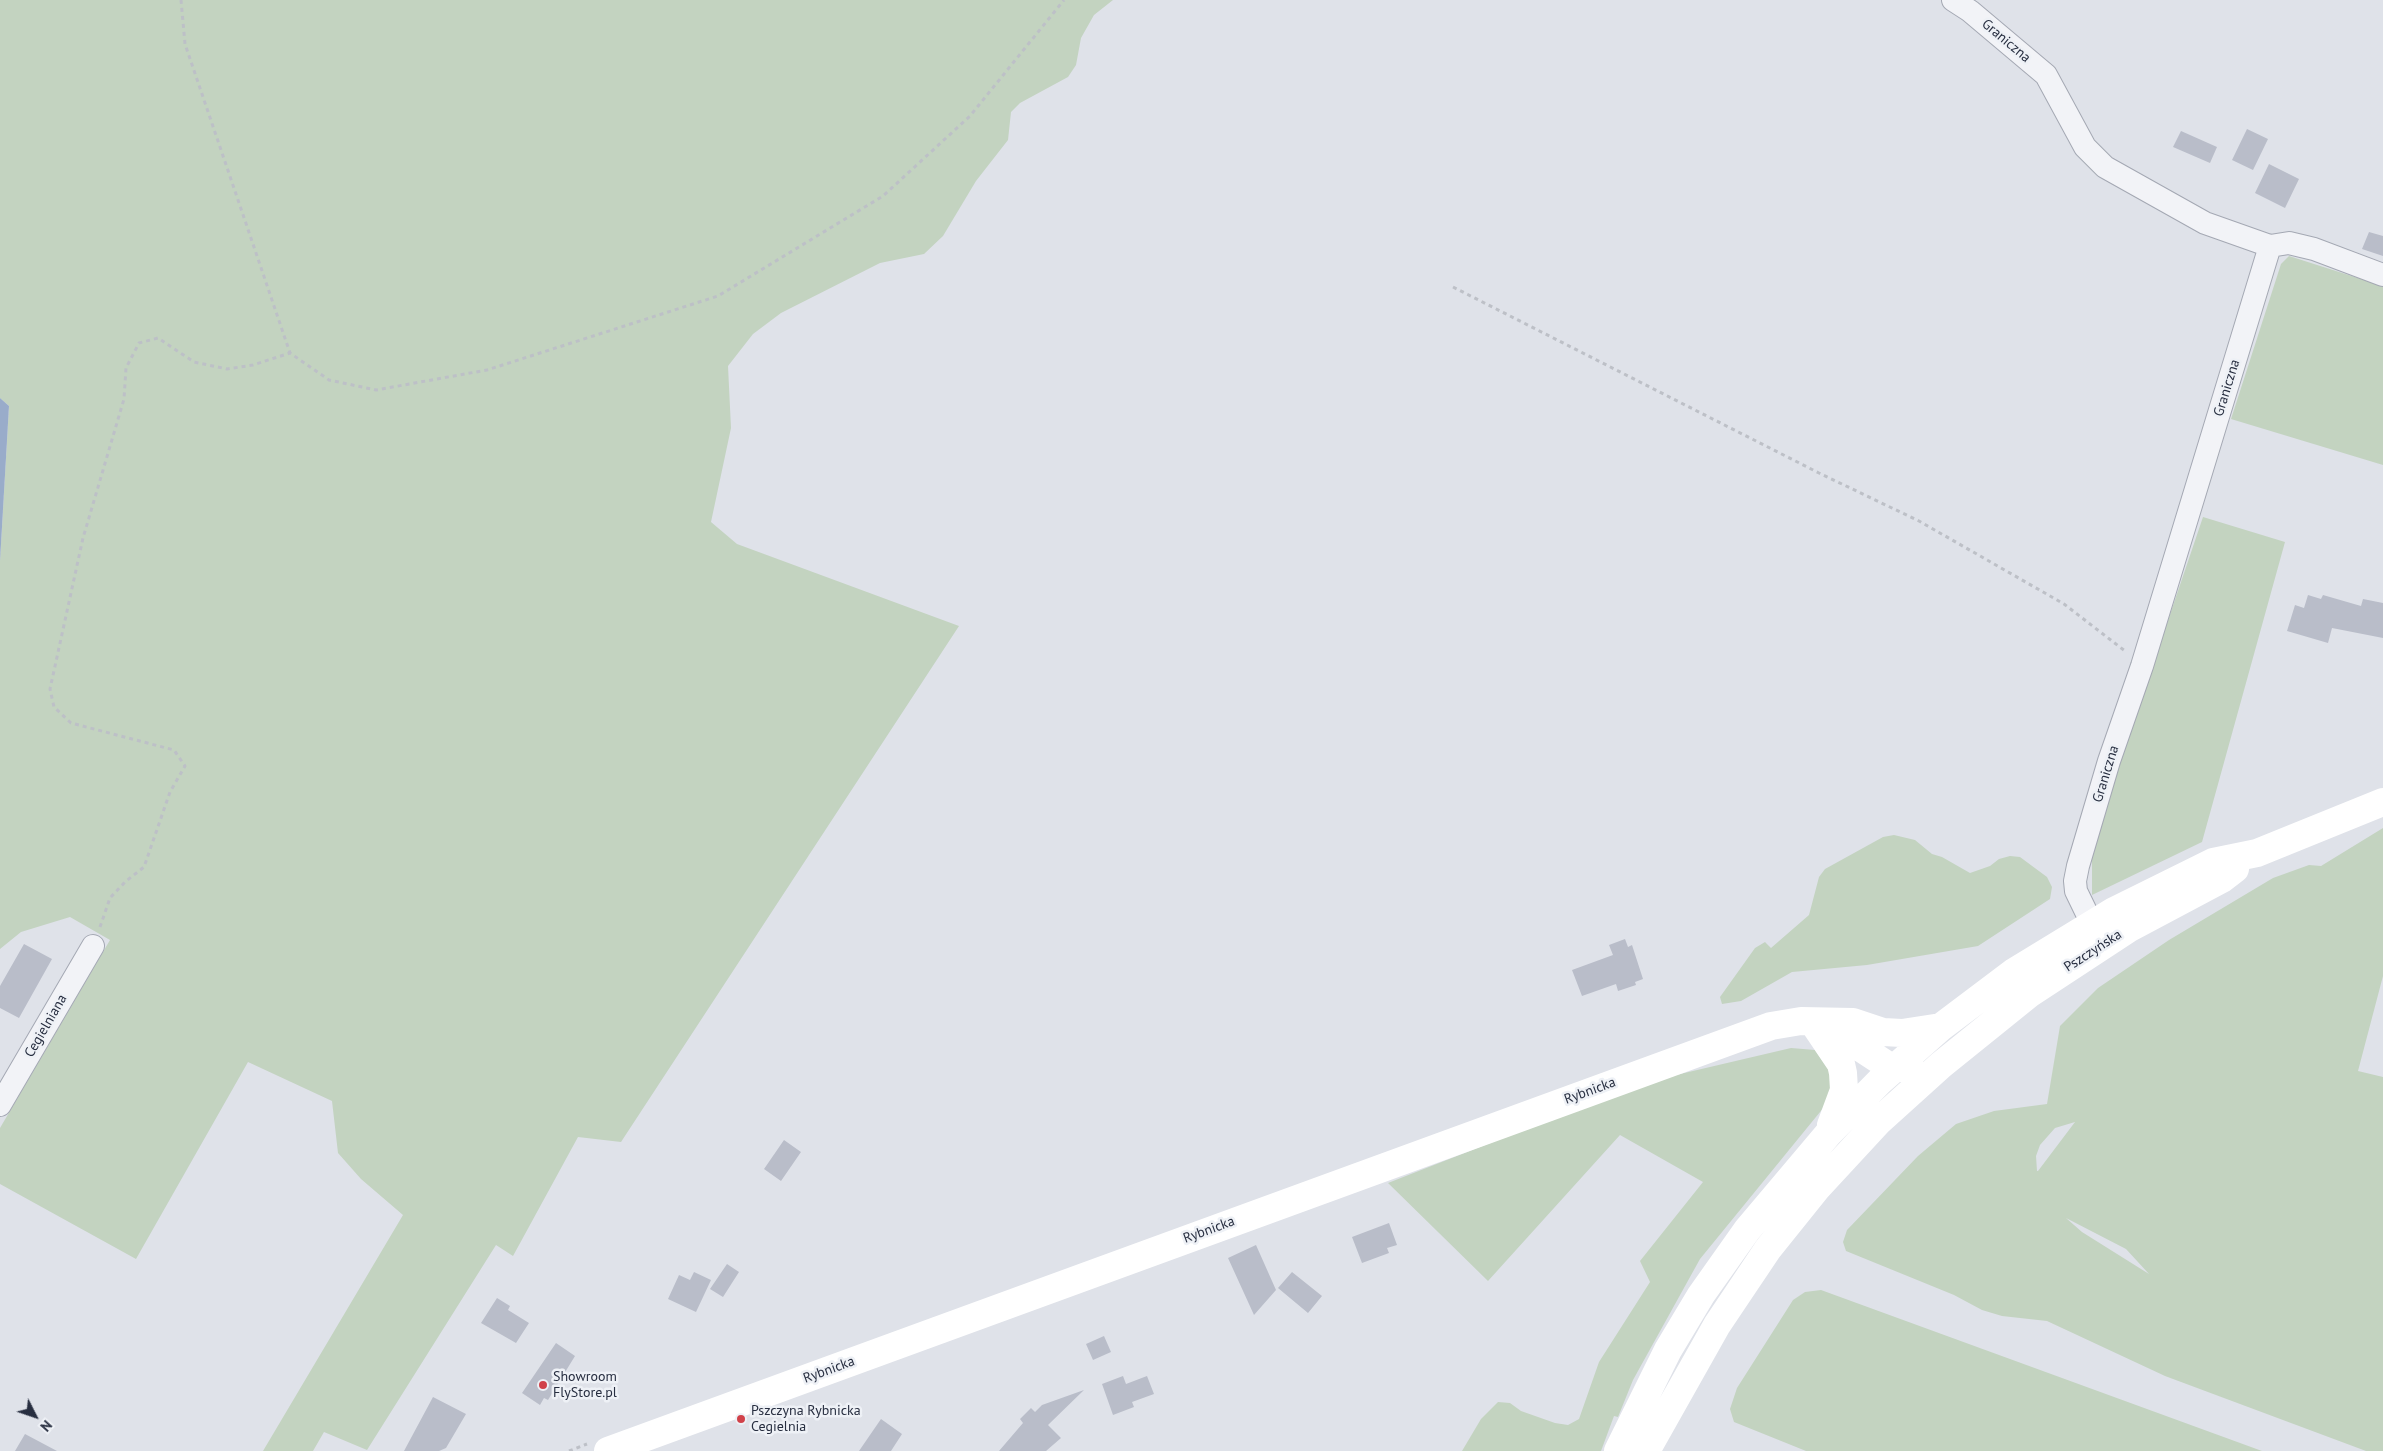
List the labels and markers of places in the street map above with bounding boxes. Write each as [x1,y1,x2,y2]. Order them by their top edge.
place label: Showroom FlyStore.pl [553,1369,617,1401]
marker: Showroom FlyStore.pl [537,1379,549,1391]
place label: Pszczyna Rybnicka Cegielnia [751,1403,861,1435]
marker: Pszczyna Rybnicka Cegielnia [735,1413,747,1425]

